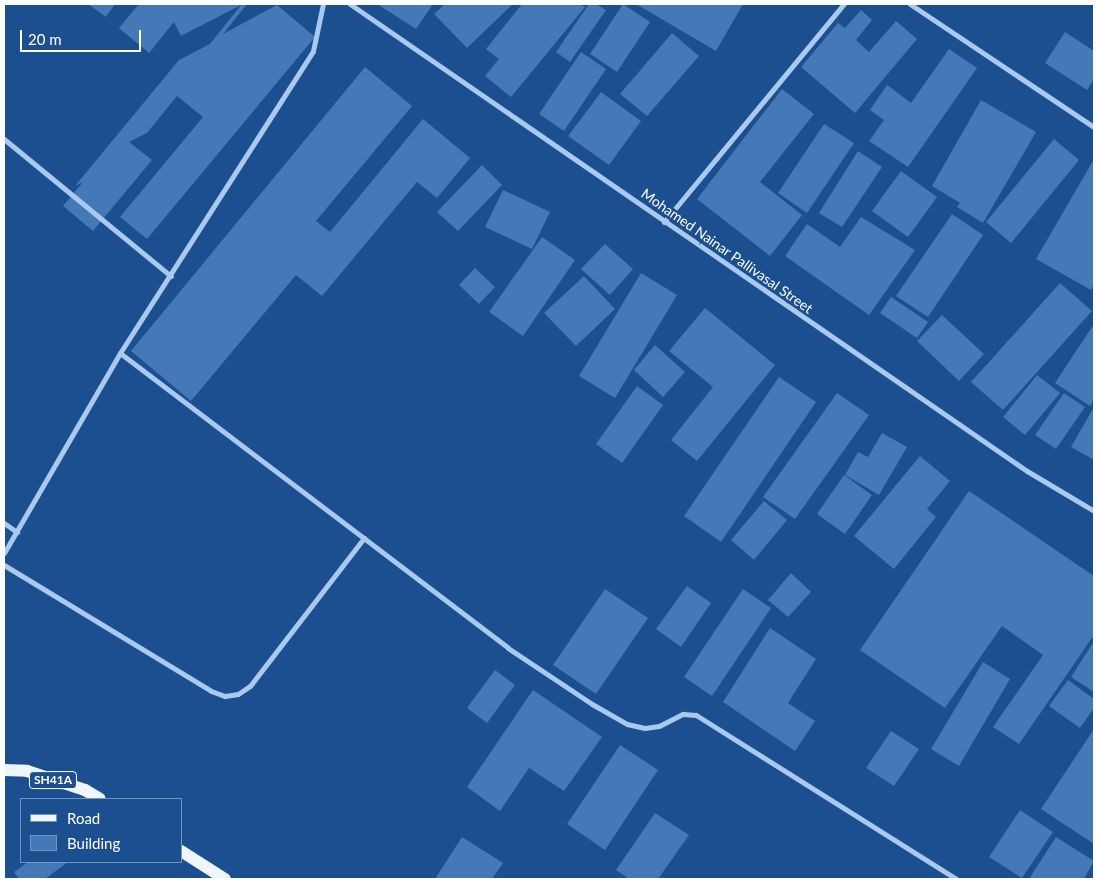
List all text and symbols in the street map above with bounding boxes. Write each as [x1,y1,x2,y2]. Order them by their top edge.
scale bar [22,20,144,52]
text: 20 m [28,30,62,48]
street label: Mohamed Nainar Pallivasal Street [638,185,816,317]
road number: SH41A [28,770,78,790]
legend [20,798,182,863]
text: Road [67,809,100,827]
text: Building [67,834,120,852]

